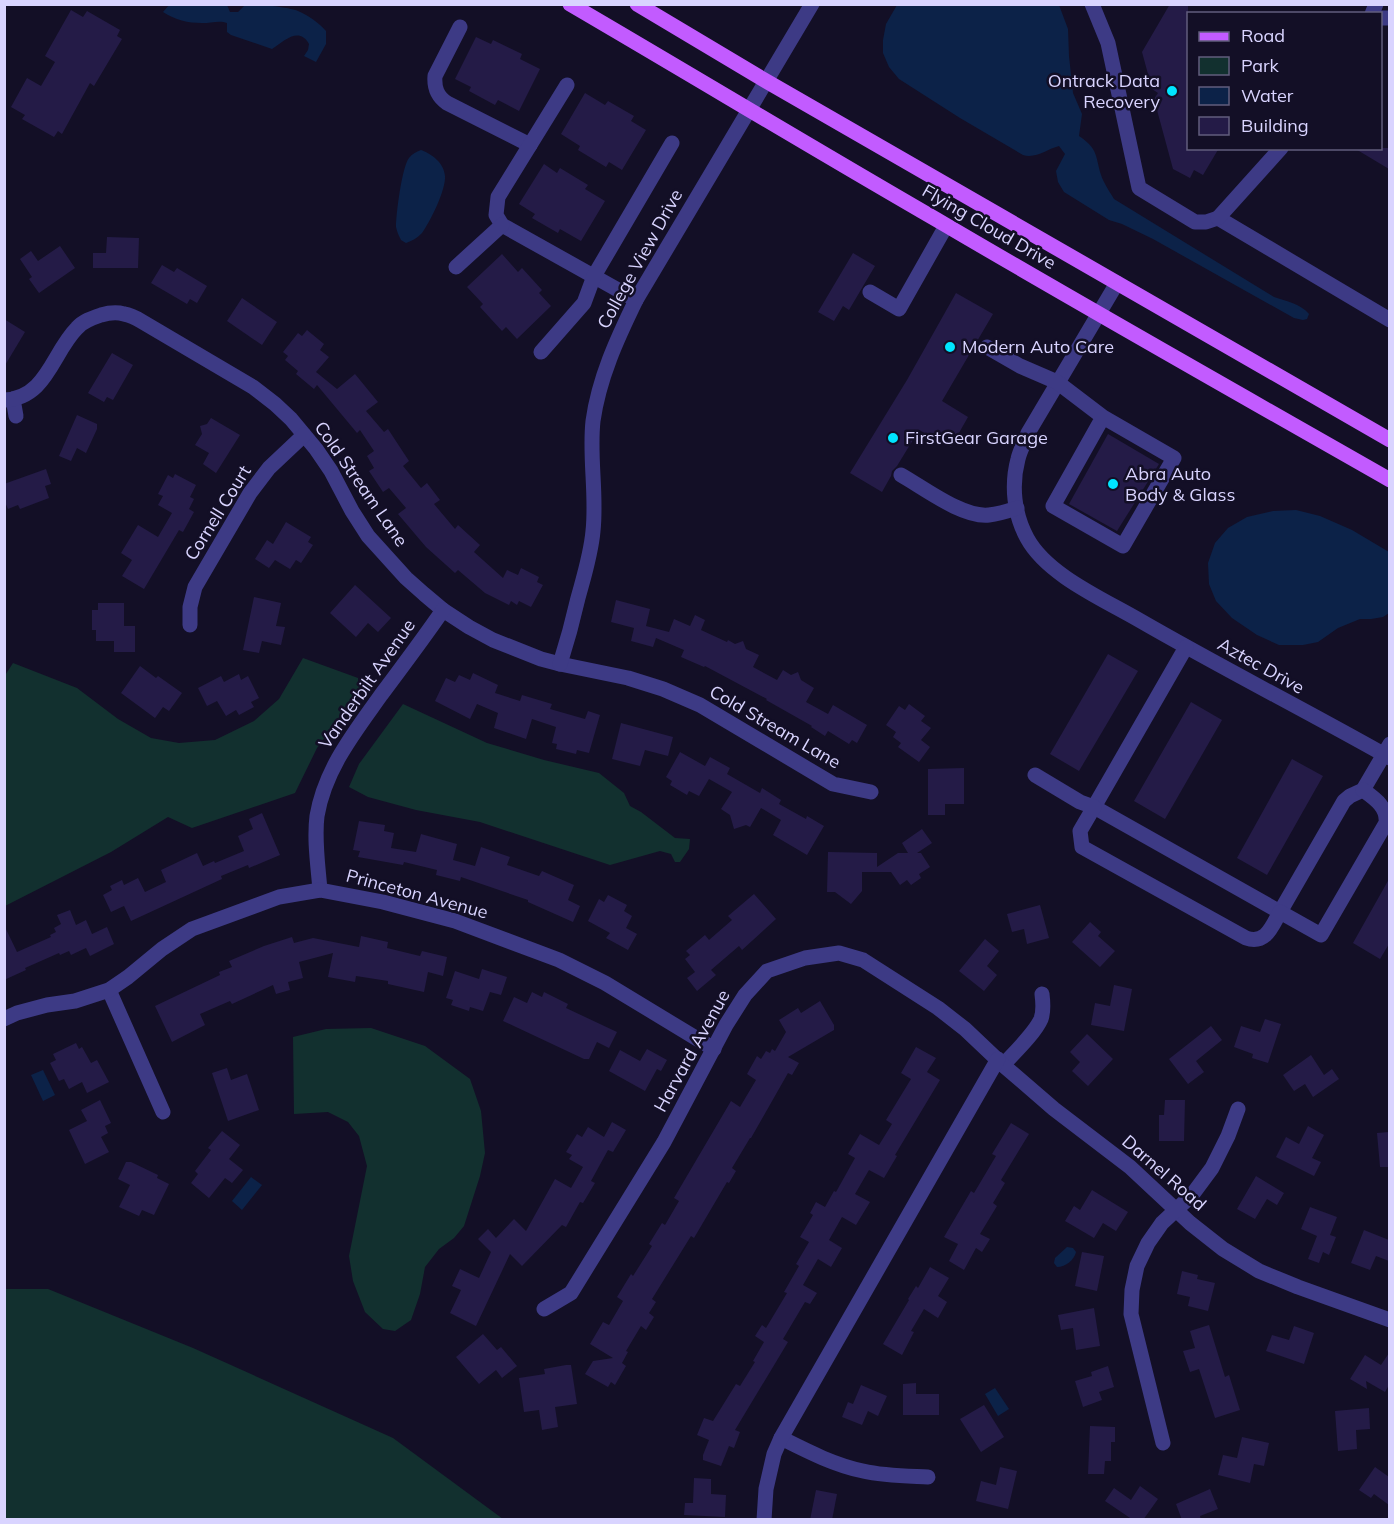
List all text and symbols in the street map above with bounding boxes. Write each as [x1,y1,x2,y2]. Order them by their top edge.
legend [1187,12,1382,150]
text: Road [1241,24,1285,47]
text: Park [1241,54,1280,77]
place label: Ontrack Data Recovery [1048,69,1160,113]
marker: Ontrack Data Recovery [1165,84,1179,98]
text: Water [1241,84,1294,107]
text: Building [1241,114,1309,137]
street label: Flying Cloud Drive [918,179,1060,274]
street label: College View Drive [592,185,687,333]
place label: Modern Auto Care [962,335,1114,358]
marker: Modern Auto Care [943,340,957,354]
street label: Cold Stream Lane [310,417,413,551]
place label: FirstGear Garage [905,426,1048,449]
marker: FirstGear Garage [886,431,900,445]
street label: Cornell Court [179,461,256,565]
place label: Abra Auto Body & Glass [1125,462,1236,506]
marker: Abra Auto Body & Glass [1106,477,1120,491]
street label: Vanderbilt Avenue [313,614,420,753]
street label: Aztec Drive [1214,632,1309,699]
street label: Cold Stream Lane [706,680,845,773]
street label: Princeton Avenue [344,864,491,924]
street label: Harvard Avenue [648,986,735,1116]
street label: Darnel Road [1117,1130,1211,1215]

